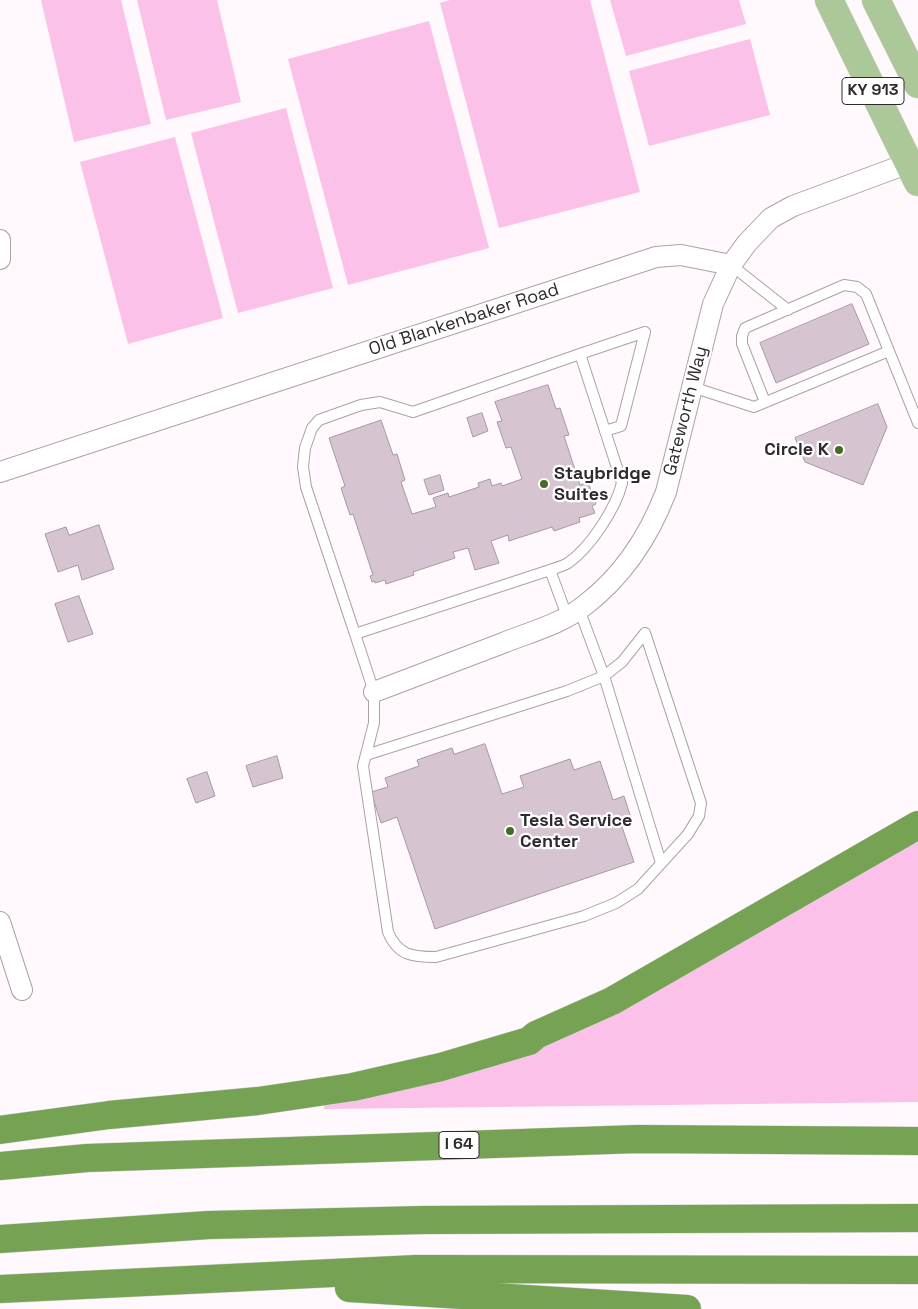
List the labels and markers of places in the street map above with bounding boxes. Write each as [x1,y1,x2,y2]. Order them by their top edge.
place label: Circle K [764,439,829,461]
marker: Circle K [833,444,845,456]
place label: Staybridge Suites [554,463,651,506]
marker: Staybridge Suites [538,478,550,490]
place label: Tesla Service Center [520,810,632,852]
marker: Tesla Service Center [504,825,516,837]

